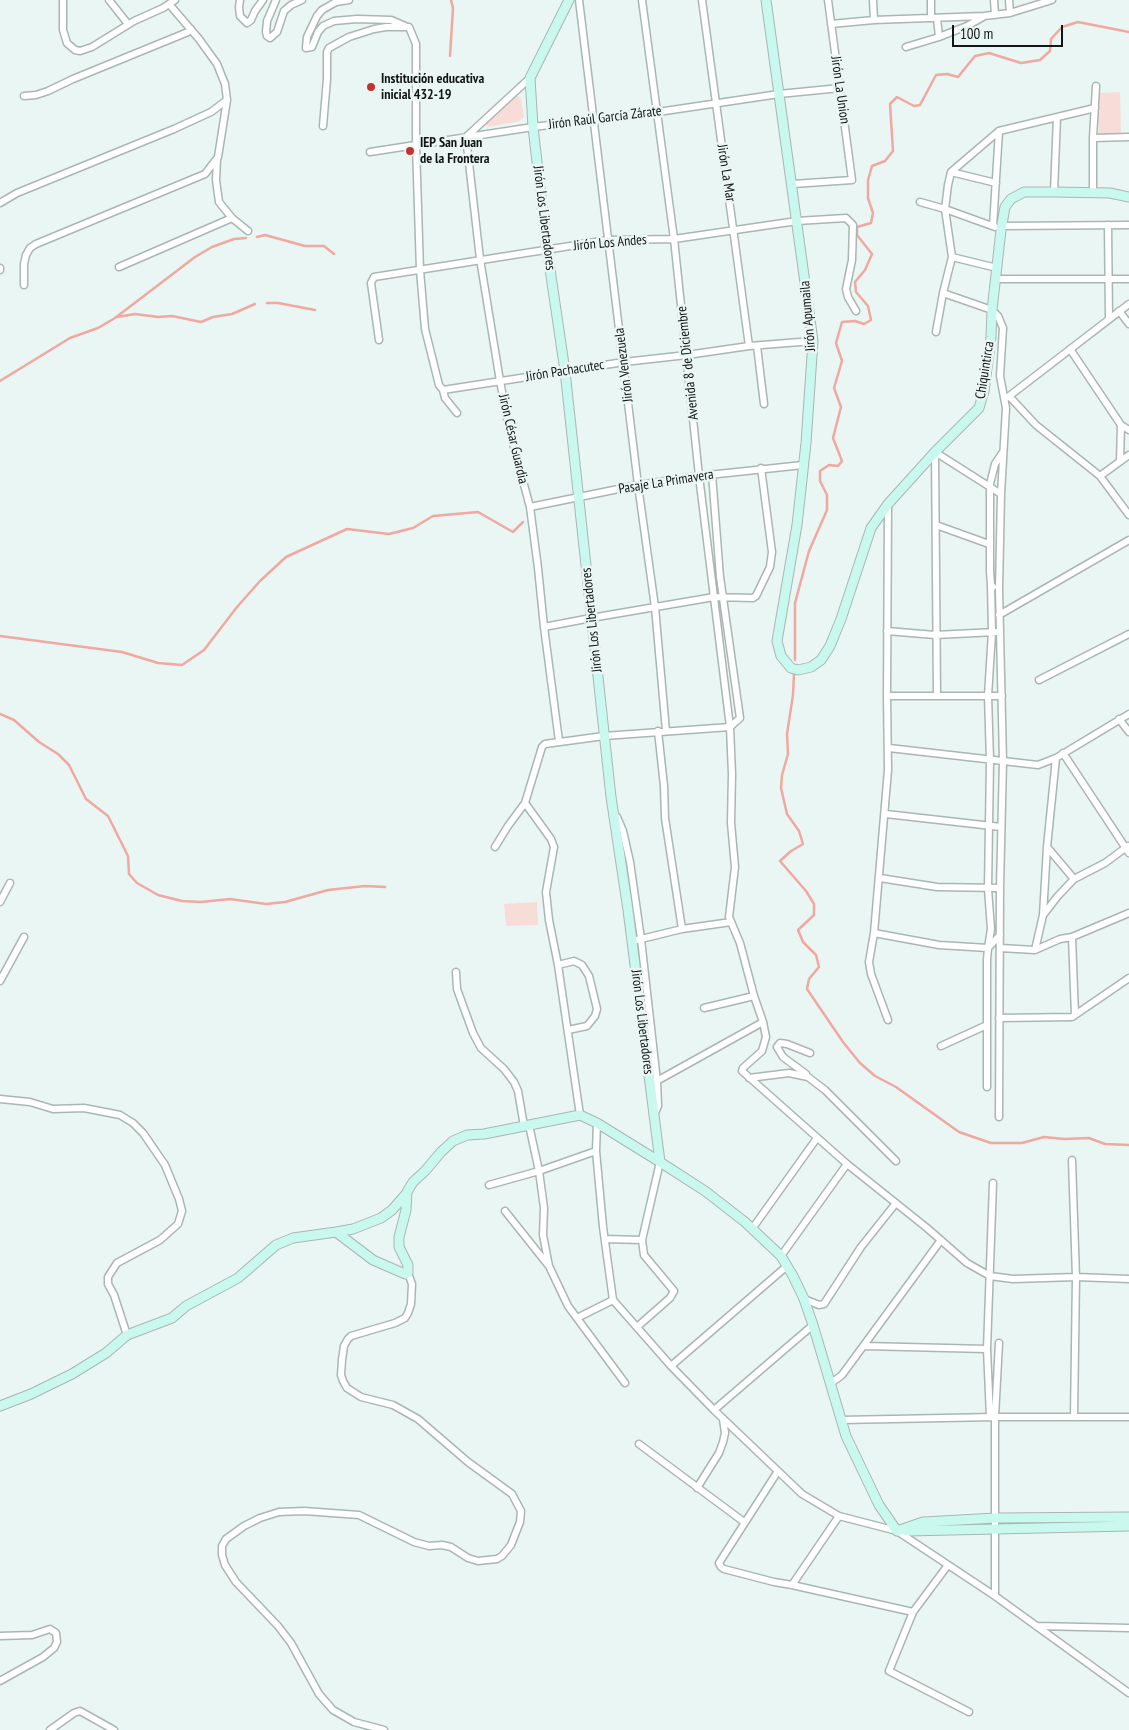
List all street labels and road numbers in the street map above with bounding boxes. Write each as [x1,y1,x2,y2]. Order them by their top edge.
street label: Jirón La Union [827,55,853,125]
street label: Jirón Raúl García Zárate [548,103,662,133]
street label: Jirón La Mar [713,143,739,203]
street label: Jirón Los Libertadores [529,165,559,271]
street label: Jirón Los Andes [573,231,647,255]
street label: Jirón Apumaila [797,280,819,352]
street label: Avenida 8 de Diciembre [674,305,702,421]
street label: Jirón Venezuela [611,327,637,403]
street label: Chiquintirca [972,340,998,400]
street label: Jirón Pachacutec [525,357,605,385]
street label: Jirón César Guardia [495,393,531,485]
street label: Pasaje La Primavera [617,466,715,498]
street label: Jirón Los Libertadores [578,567,606,673]
street label: Jirón Los Libertadores [627,969,657,1075]

